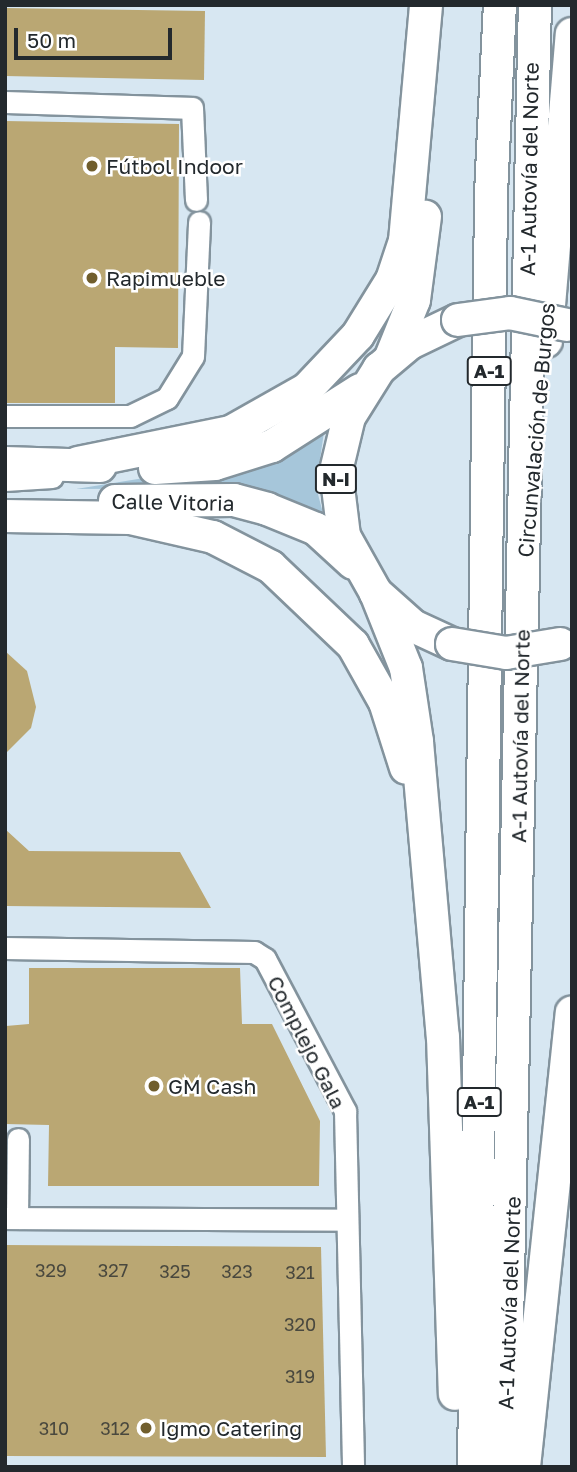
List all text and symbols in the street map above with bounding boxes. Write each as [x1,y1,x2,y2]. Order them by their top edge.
scale bar [18,14,175,58]
text: 50 m [27,27,76,53]
street label: A-1 Autovía del Norte [515,62,543,276]
place label: Fútbol Indoor [106,153,243,179]
marker: Fútbol Indoor [84,158,100,174]
place label: Rapimueble [106,265,226,291]
marker: Rapimueble [84,270,100,286]
street label: Circunvalación de Burgos [512,302,560,558]
road number: A-1 [466,356,512,386]
road number: N-I [313,464,359,494]
street label: Calle Vitoria [111,488,235,516]
street label: A-1 Autovía del Norte [506,629,534,843]
street label: Complejo Gala [263,971,351,1113]
place label: GM Cash [168,1073,256,1099]
marker: GM Cash [146,1078,162,1094]
road number: A-1 [456,1086,502,1118]
street label: A-1 Autovía del Norte [493,1196,525,1410]
house number: 329 [35,1259,67,1281]
house number: 327 [98,1259,128,1281]
house number: 325 [159,1260,191,1282]
house number: 323 [221,1260,253,1282]
house number: 321 [285,1261,315,1283]
house number: 320 [284,1313,316,1335]
house number: 319 [285,1365,315,1387]
place label: Igmo Catering [160,1415,302,1441]
house number: 310 [39,1417,69,1439]
house number: 312 [100,1417,130,1439]
marker: Igmo Catering [138,1420,154,1436]

